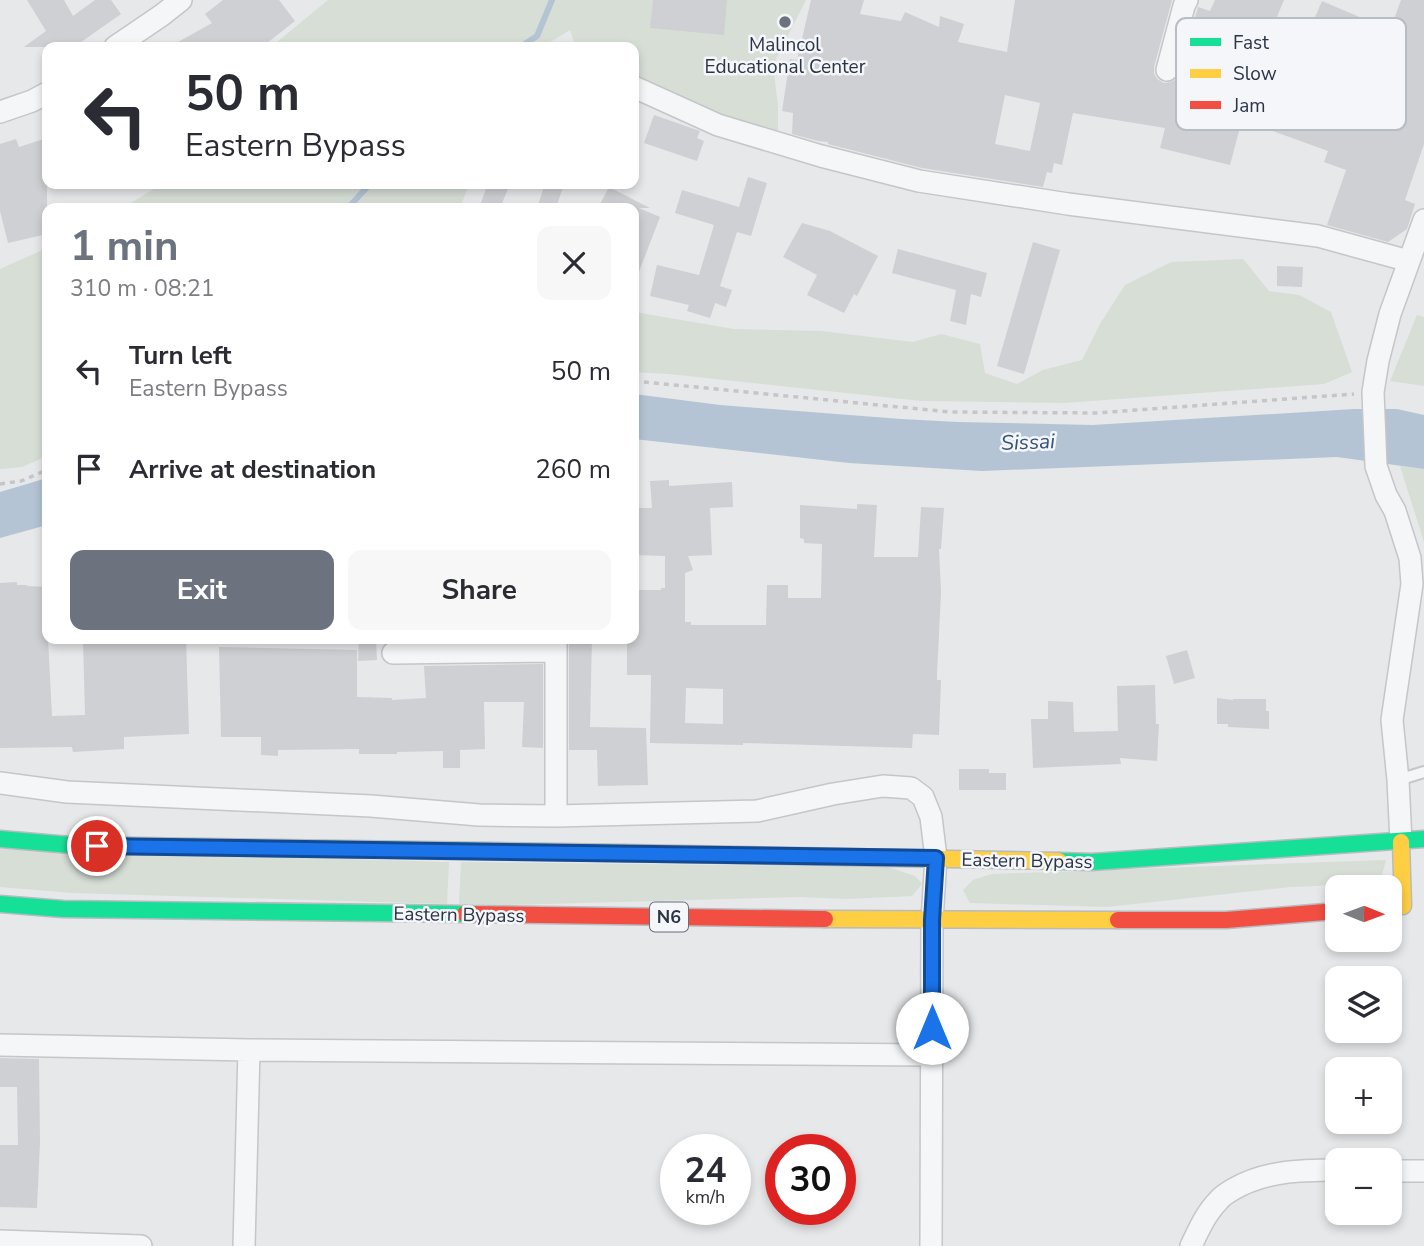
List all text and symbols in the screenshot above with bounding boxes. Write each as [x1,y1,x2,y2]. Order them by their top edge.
marker: Malincol Educational Center [777,14,793,30]
legend [1176,18,1406,130]
text: Fast [1233,30,1269,56]
place label: Malincol Educational Center [704,32,866,80]
text: 50 m [185,60,300,127]
text: Slow [1233,61,1277,87]
icon: left [70,70,161,161]
text: Jam [1232,93,1266,119]
text: Eastern Bypass [185,124,406,167]
text: 1 min [70,218,179,275]
button: close [537,226,611,300]
text: 310 m · 08:21 [70,273,215,304]
text: Turn left [129,338,232,373]
icon: left [70,352,108,390]
text: 50 m [551,354,611,389]
text: Eastern Bypass [129,373,288,404]
water label: Sissai [1001,427,1057,457]
icon: arrive [70,450,108,488]
text: Arrive at destination [129,452,376,487]
text: 260 m [535,452,611,487]
button: Exit [70,550,334,630]
button: Share [348,550,611,630]
pin [67,816,127,876]
icon: arrive [78,827,116,865]
street label: Eastern Bypass [961,847,1093,875]
north arrow [1325,875,1402,952]
map controls [1325,875,1402,1225]
street label: Eastern Bypass [393,901,525,929]
road number: N6 [650,902,688,932]
button: layers [1325,966,1402,1043]
position arrow [895,991,969,1065]
button: + [1325,1057,1402,1134]
speed limit sign: 30 [765,1134,856,1225]
text: 24 [684,1147,727,1194]
button: − [1325,1148,1402,1225]
text: km/h [686,1185,725,1209]

